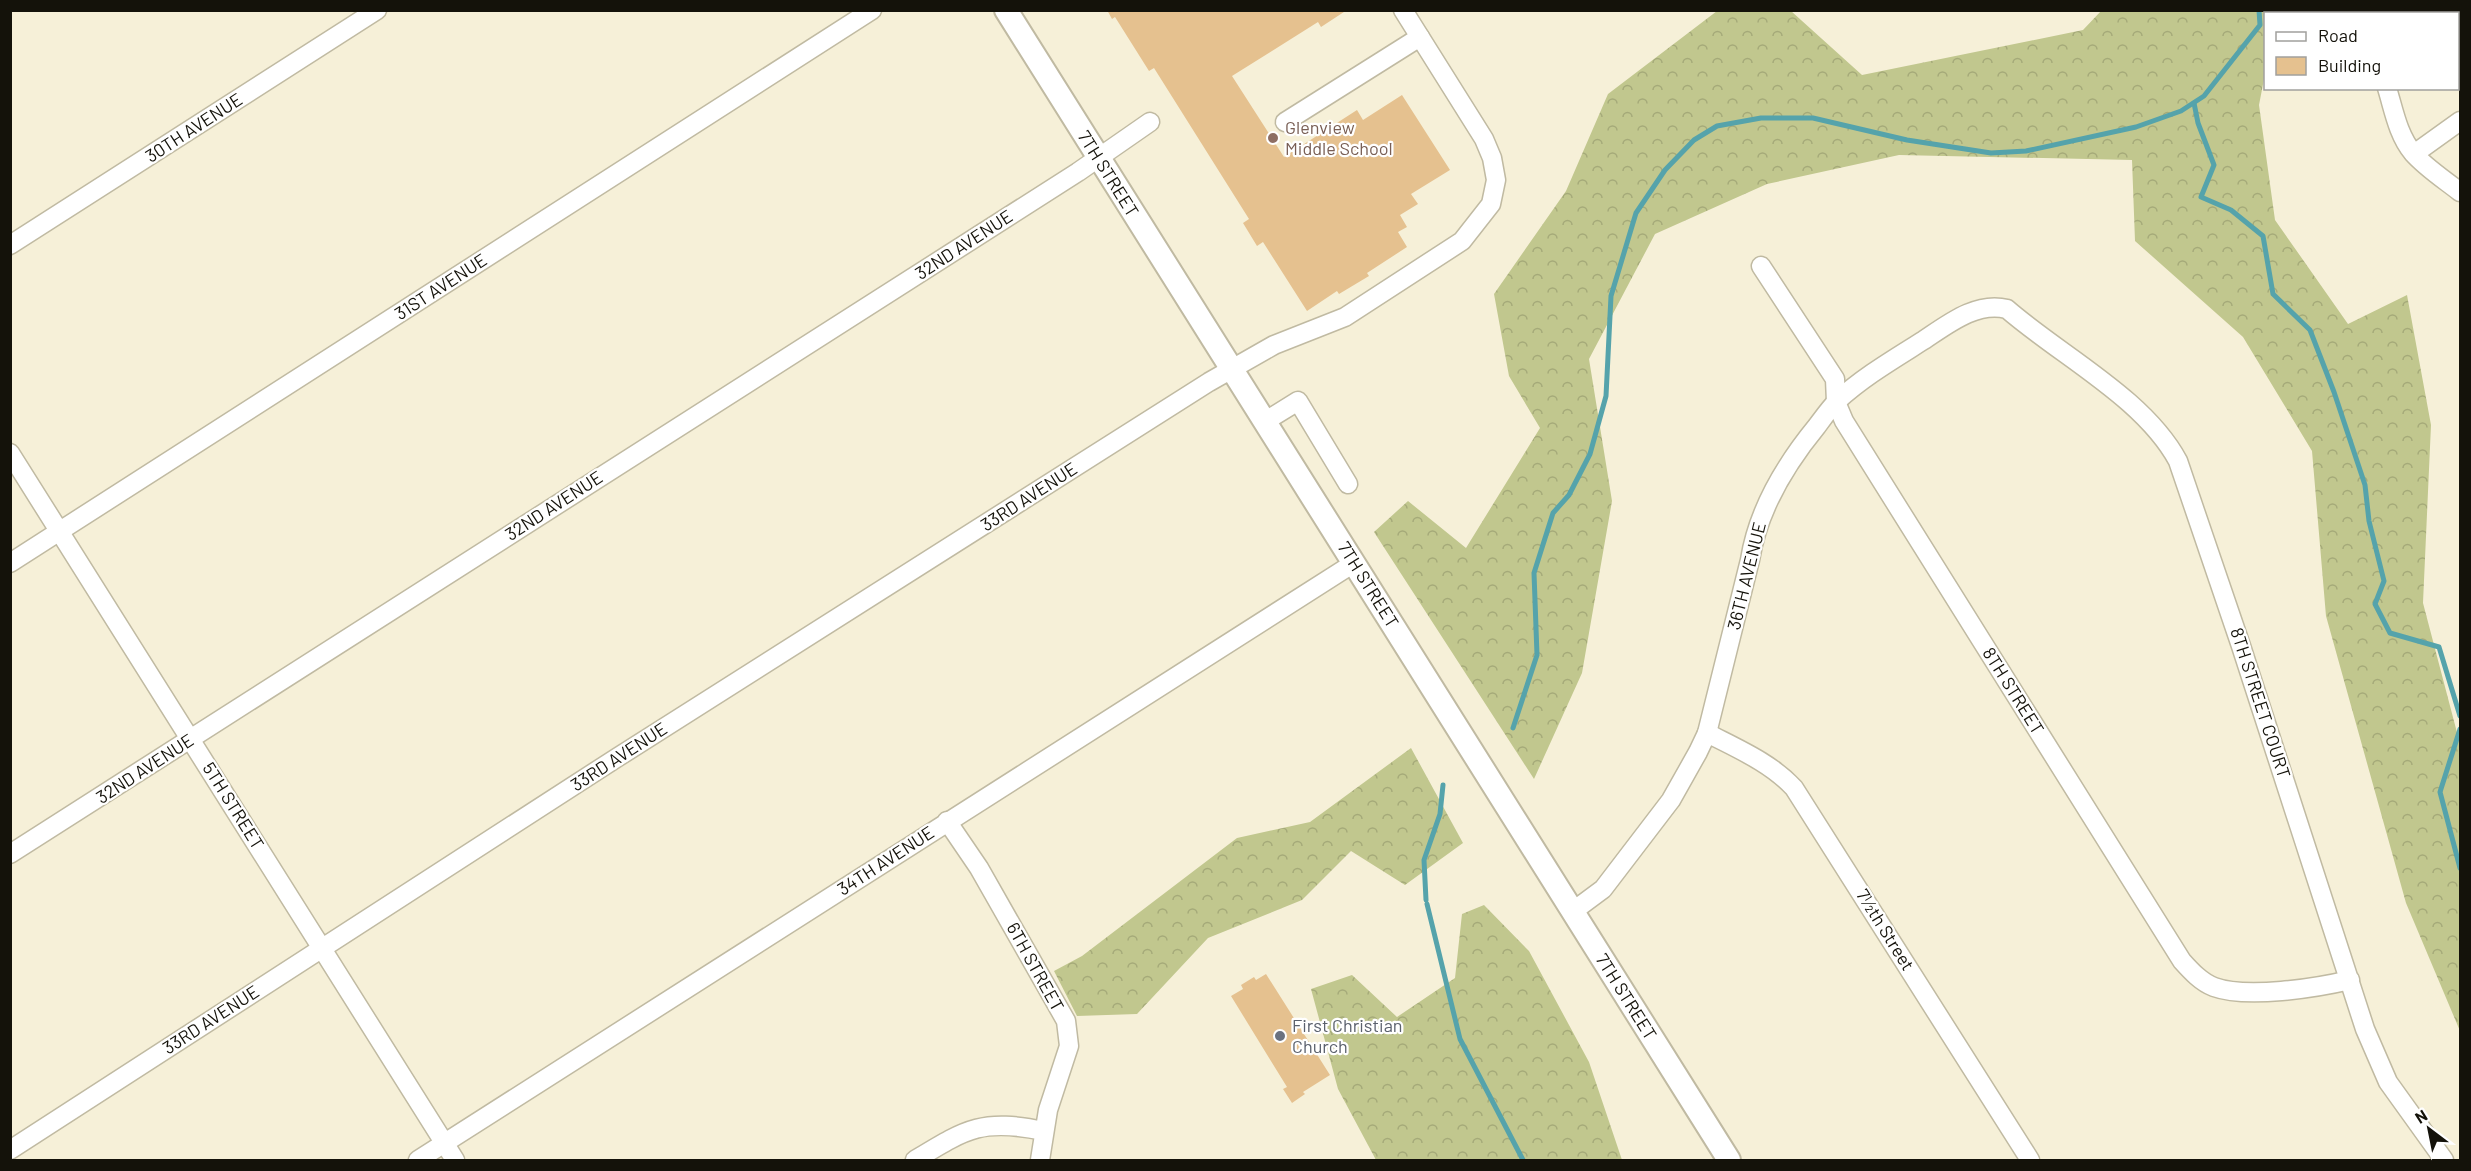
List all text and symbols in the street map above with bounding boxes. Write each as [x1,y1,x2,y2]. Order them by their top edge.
legend [2264,12,2459,90]
text: Road [2318,24,2358,46]
text: Building [2318,54,2381,76]
street label: 30TH AVENUE [141,88,246,167]
place label: Glenview Middle School [1285,116,1393,159]
street label: 7TH STREET [1074,126,1144,221]
marker: Glenview Middle School [1266,131,1280,145]
street label: 32ND AVENUE [911,205,1016,284]
street label: 31ST AVENUE [390,248,491,324]
street label: 33RD AVENUE [976,457,1081,535]
street label: 32ND AVENUE [501,466,606,545]
street label: 36TH AVENUE [1722,520,1770,632]
street label: 7TH STREET [1334,537,1404,632]
street label: 8TH STREET COURT [2226,625,2296,781]
street label: 8TH STREET [1978,643,2049,738]
street label: 33RD AVENUE [566,717,671,795]
street label: 32ND AVENUE [92,729,197,808]
street label: 5TH STREET [198,758,269,853]
street label: 34TH AVENUE [833,821,938,900]
street label: 7½th Street [1852,885,1920,974]
street label: 6TH STREET [1002,918,1069,1015]
street label: 7TH STREET [1592,949,1662,1044]
street label: 33RD AVENUE [158,980,263,1058]
place label: First Christian Church [1292,1014,1403,1057]
marker: First Christian Church [1273,1029,1287,1043]
north arrow [2399,1099,2459,1159]
text: N [2411,1105,2430,1127]

